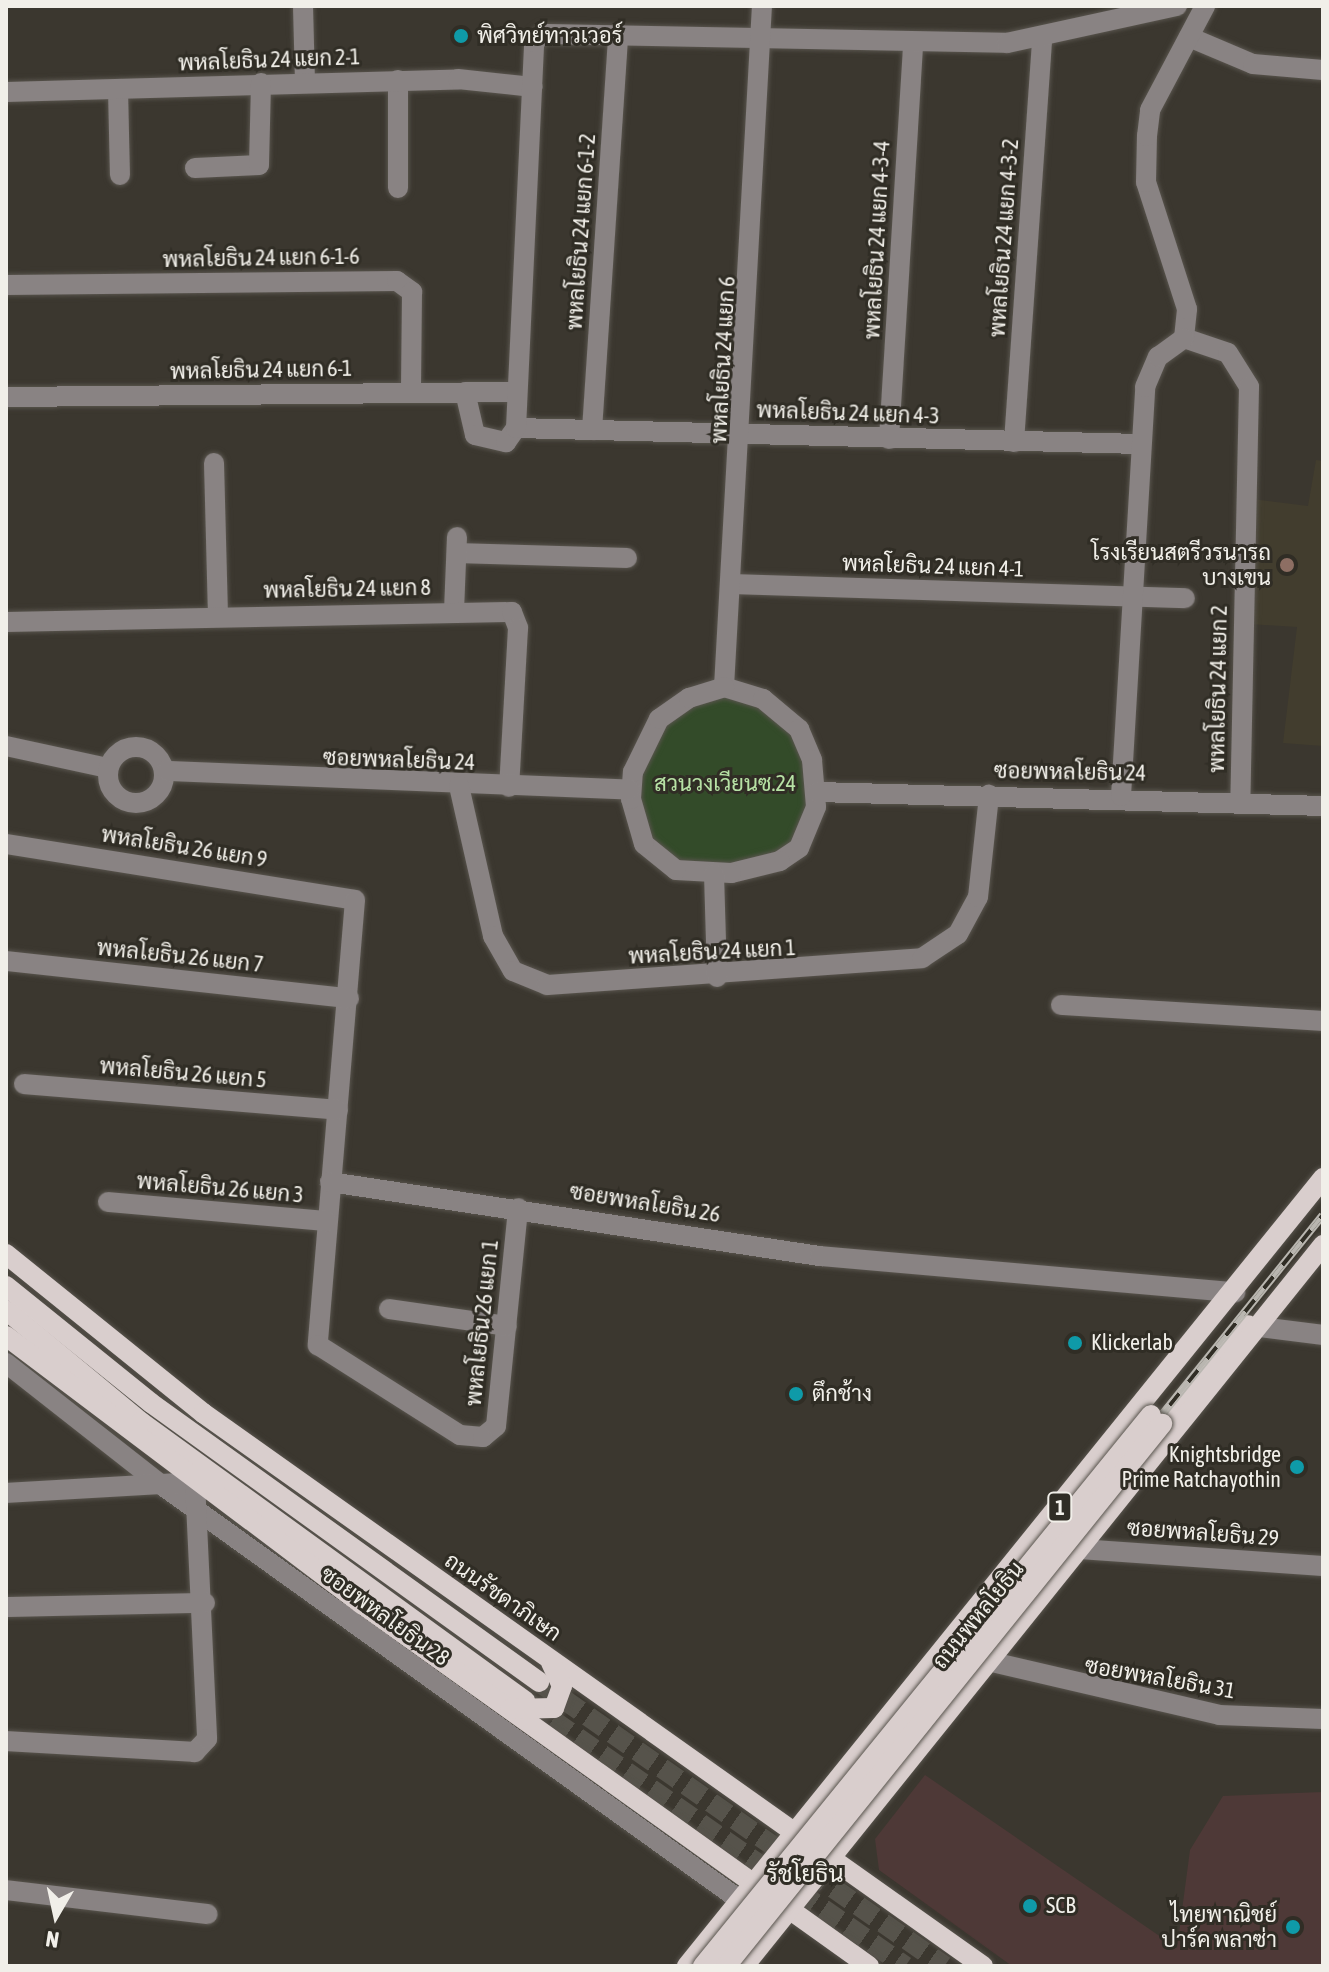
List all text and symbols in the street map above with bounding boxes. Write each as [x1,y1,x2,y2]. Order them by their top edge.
place label: พิศวิทย์ทาวเวอร์ [477,23,622,49]
marker: พิศวิทย์ทาวเวอร์ [452,27,470,45]
street label: พหลโยธิน 24 แยก 2-1 [177,44,361,76]
street label: พหลโยธิน 24 แยก 6-1-2 [561,133,601,331]
street label: พหลโยธิน 24 แยก 4-3-2 [984,138,1024,338]
street label: พหลโยธิน 24 แยก 4-3-4 [859,140,895,340]
street label: พหลโยธิน 24 แยก 6-1-6 [162,243,360,273]
street label: พหลโยธิน 24 แยก 6 [705,276,741,444]
street label: พหลโยธิน 24 แยก 6-1 [170,355,352,385]
street label: พหลโยธิน 24 แยก 4-3 [756,397,940,429]
place label: โรงเรียนสตรีวรนารถ บางเขน [1091,539,1271,590]
street label: พหลโยธิน 24 แยก 4-1 [841,550,1025,582]
marker: โรงเรียนสตรีวรนารถ บางเขน [1278,556,1296,574]
street label: พหลโยธิน 24 แยก 8 [263,574,431,604]
street label: พหลโยธิน 24 แยก 2 [1203,605,1233,773]
street label: ซอยพหลโยธิน 24 [322,744,476,776]
street label: ซอยพหลโยธิน 24 [994,757,1146,787]
park label: สวนวงเวียนซ.24 [654,771,796,797]
street label: พหลโยธิน 26 แยก 9 [99,821,269,873]
street label: พหลโยธิน 26 แยก 7 [95,934,265,978]
street label: พหลโยธิน 24 แยก 1 [628,934,796,970]
street label: พหลโยธิน 26 แยก 5 [98,1053,268,1093]
street label: พหลโยธิน 26 แยก 3 [135,1168,305,1208]
street label: ซอยพหลโยธิน 26 [568,1178,722,1228]
street label: พหลโยธิน 26 แยก 1 [460,1238,504,1408]
place label: Klickerlab [1091,1330,1173,1356]
marker: Klickerlab [1066,1334,1084,1352]
place label: ตึกช้าง [812,1381,872,1407]
marker: ตึกช้าง [787,1385,805,1403]
place label: Knightsbridge Prime Ratchayothin [1122,1441,1281,1492]
marker: Knightsbridge Prime Ratchayothin [1288,1458,1306,1476]
road number: 1 [1046,1491,1074,1523]
street label: ซอยพหลโยธิน 29 [1126,1515,1280,1551]
street label: ถนนรัชดาภิเษก [440,1547,566,1647]
street label: ถนนพหลโยธิน [927,1556,1029,1674]
street label: ซอยพหลโยธิน 28 [316,1561,454,1671]
street label: ซอยพหลโยธิน 31 [1083,1652,1237,1704]
district label: รัชโยธิน [766,1860,844,1888]
north arrow [16,1876,96,1956]
place label: SCB [1046,1893,1076,1919]
marker: SCB [1021,1897,1039,1915]
place label: ไทยพาณิชย์ ปาร์ค พลาซ่า [1162,1901,1277,1952]
marker: ไทยพาณิชย์ ปาร์ค พลาซ่า [1284,1918,1302,1936]
text: N [44,1926,61,1954]

